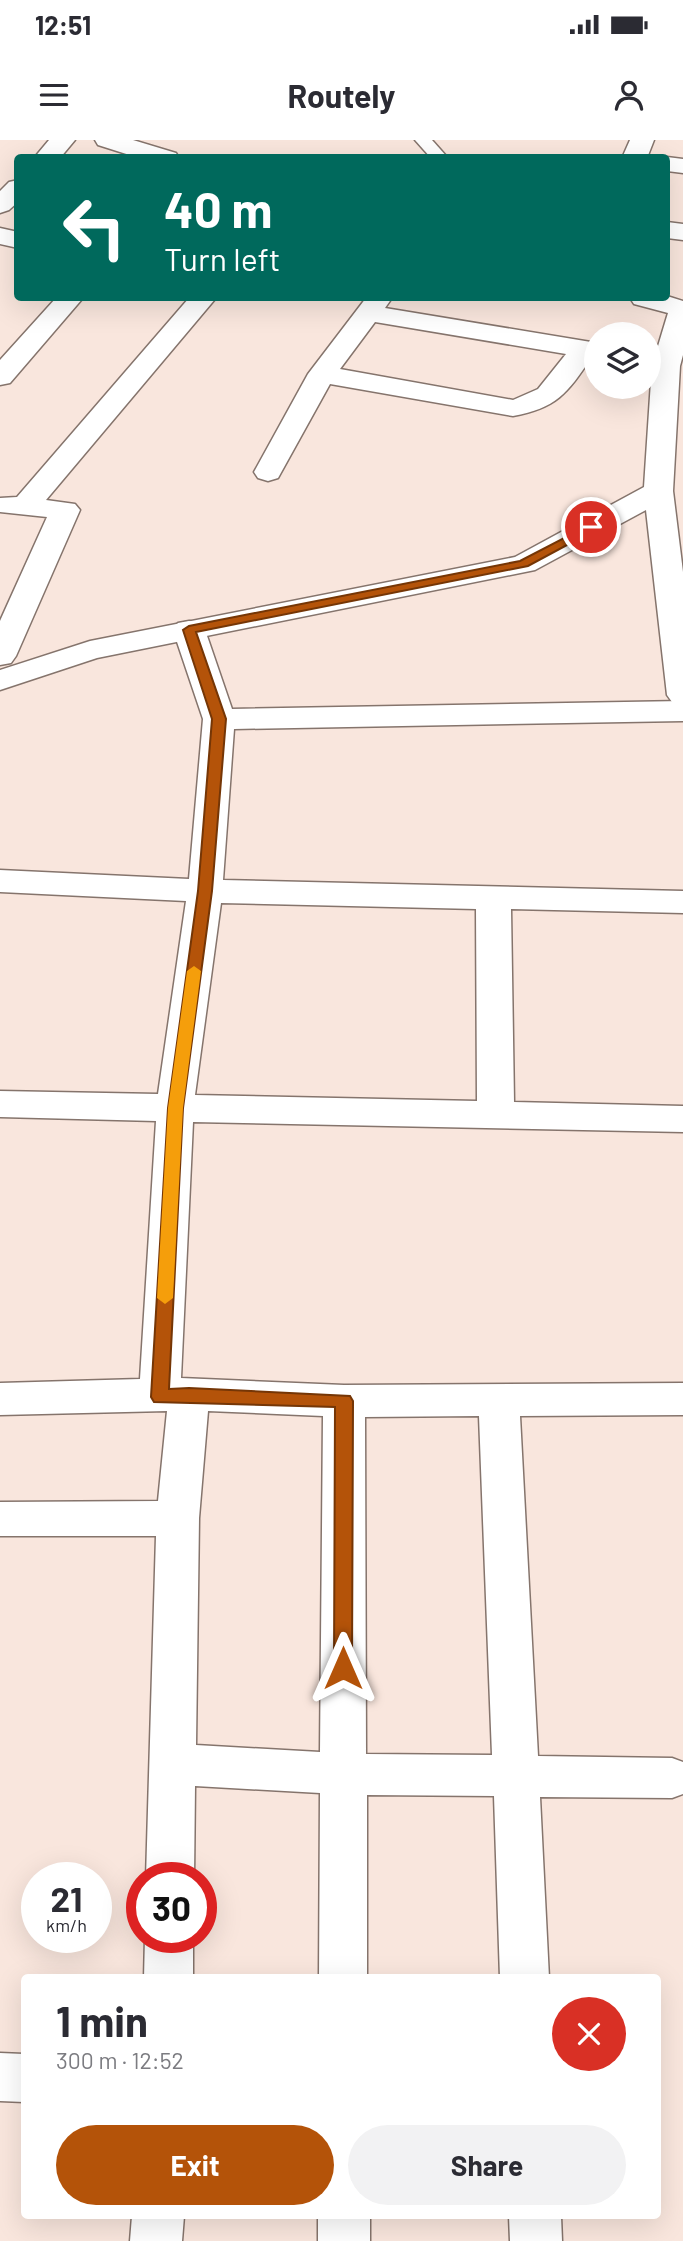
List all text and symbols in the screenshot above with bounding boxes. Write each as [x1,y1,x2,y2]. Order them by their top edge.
text: 12:51 [35,9,91,40]
icon: menu [35,76,73,114]
text: Routely [287,76,396,114]
icon: person [610,76,648,114]
text: 40 m [164,179,272,238]
icon: left [49,182,140,273]
text: Turn left [164,239,281,277]
map controls [584,322,661,399]
button: layers [584,322,661,399]
pin [561,497,621,557]
icon: arrive [572,508,610,546]
position arrow [306,1631,380,1705]
speed limit sign: 30 [126,1862,217,1953]
text: 21 [51,1877,82,1919]
text: km/h [46,1914,87,1936]
text: 1 min [56,1995,148,2045]
button: close [552,1997,626,2071]
text: 300 m · 12:52 [56,2046,184,2074]
button: Exit [56,2125,334,2205]
button: Share [348,2125,626,2205]

